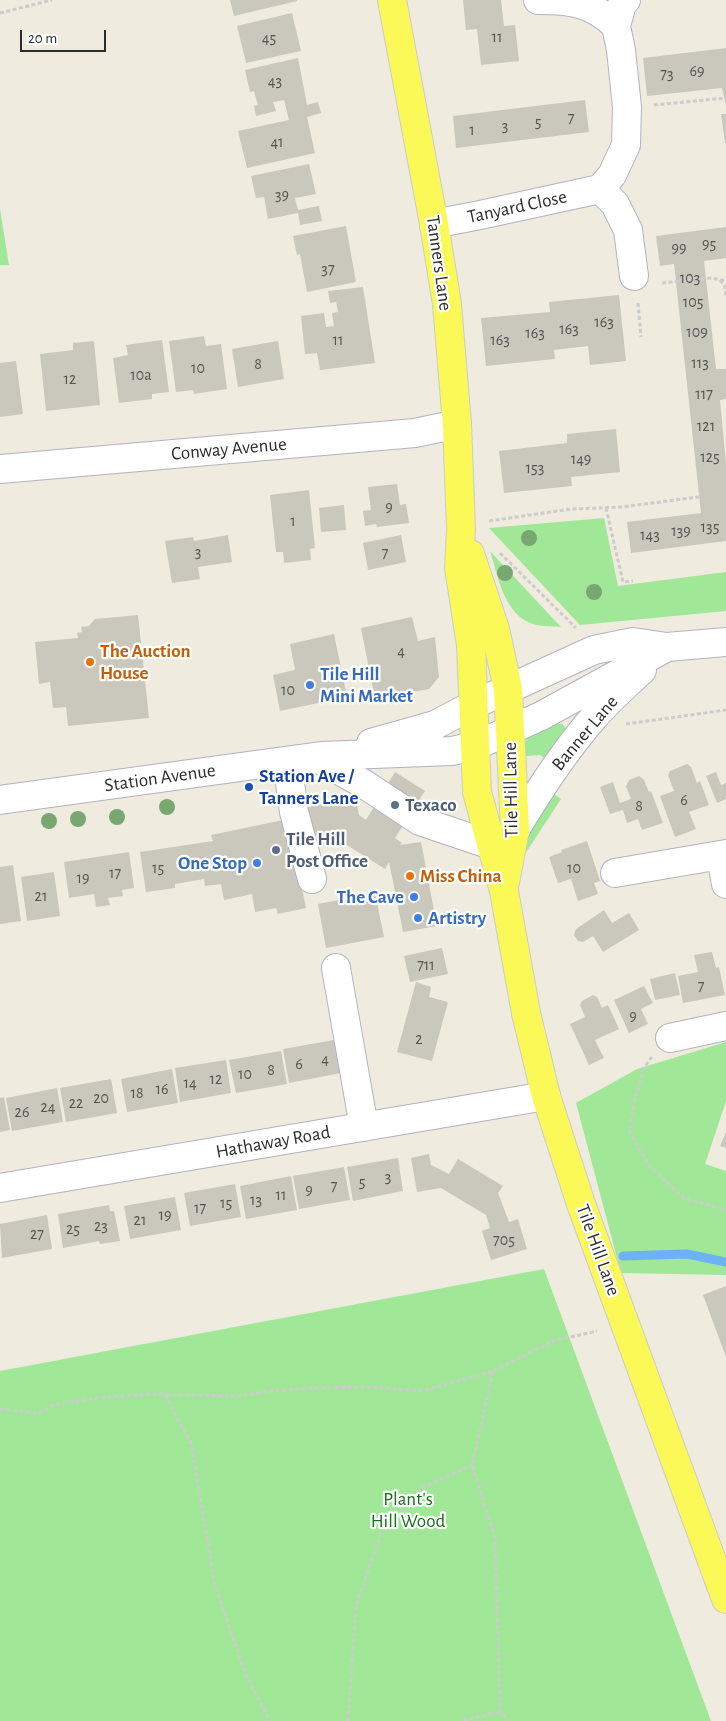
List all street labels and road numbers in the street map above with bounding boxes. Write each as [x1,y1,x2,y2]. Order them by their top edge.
street label: Tanyard Close [465,185,569,229]
street label: Tanners Lane [421,214,457,312]
street label: Conway Avenue [170,433,288,465]
street label: Banner Lane [547,691,623,775]
street label: Tile Hill Lane [499,742,523,838]
street label: Station Avenue [103,759,217,797]
street label: Hathaway Road [214,1121,332,1163]
street label: Tile Hill Lane [571,1201,625,1299]

